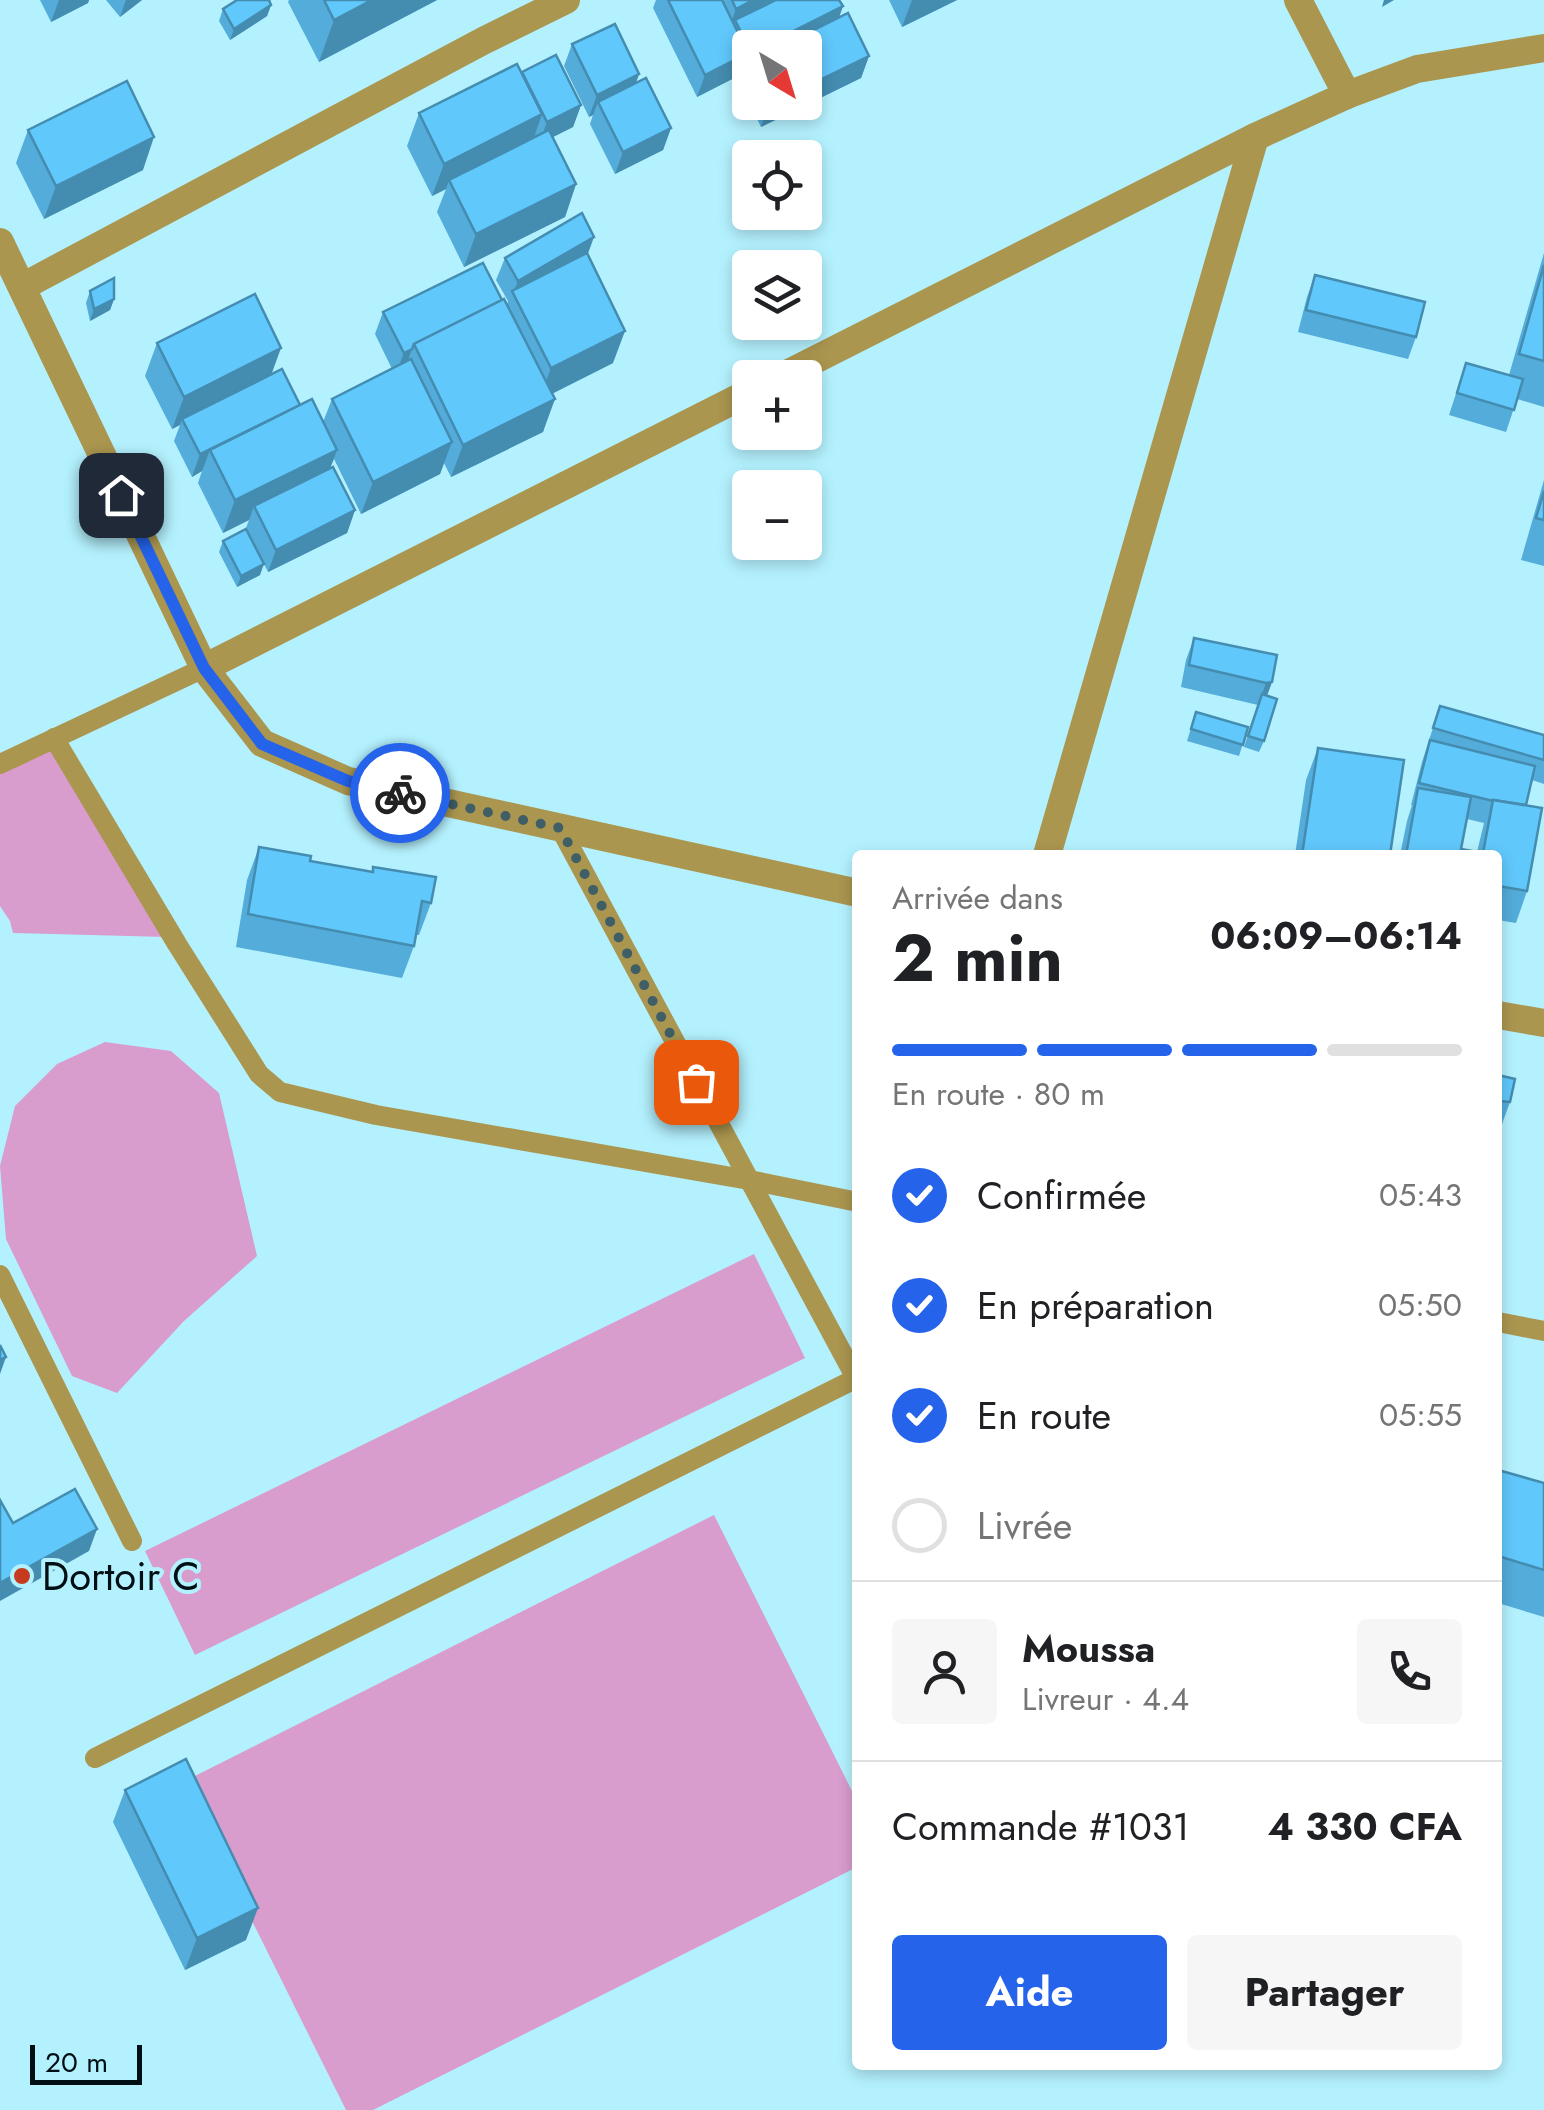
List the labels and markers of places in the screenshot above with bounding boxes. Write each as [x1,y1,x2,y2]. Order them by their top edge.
pin [79,453,164,538]
pin [654,1040,739,1125]
place label: Dortoir C [42,1547,200,1605]
marker: Dortoir C [11,1565,33,1587]

